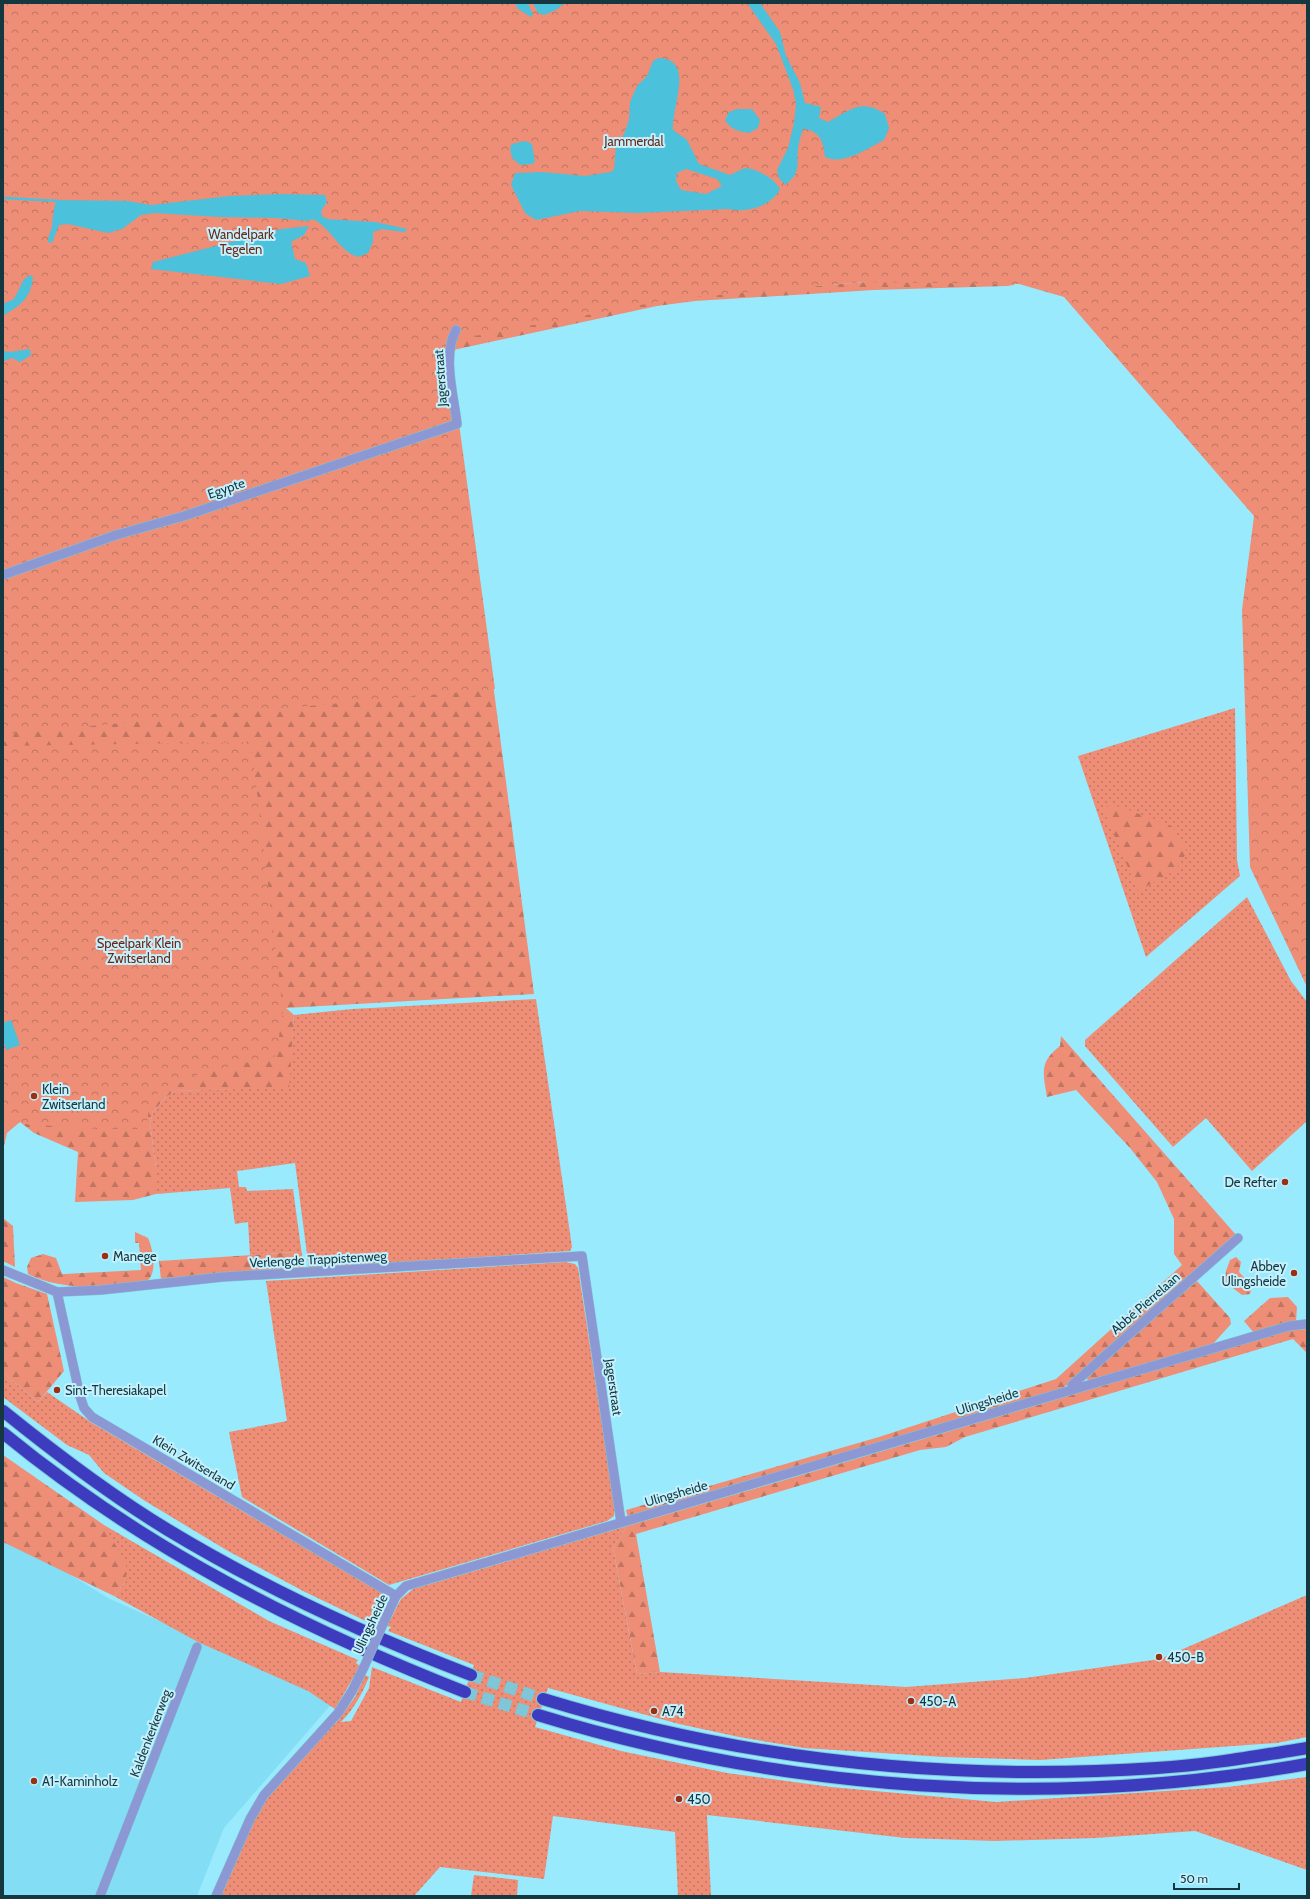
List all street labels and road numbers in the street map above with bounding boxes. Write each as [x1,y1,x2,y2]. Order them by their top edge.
street label: Jagerstraat [430,348,450,408]
street label: Egypte [205,474,247,502]
street label: Verlengde Trappistenweg [249,1247,388,1271]
street label: Abbé Pierrelaan [1107,1269,1183,1337]
street label: Jagerstraat [602,1357,626,1417]
street label: Ulingsheide [954,1384,1021,1418]
street label: Klein Zwitserland [150,1431,238,1493]
street label: Ulingsheide [643,1476,710,1510]
street label: Ulingsheide [349,1591,391,1657]
street label: Kaldenkerkerweg [126,1686,174,1779]

